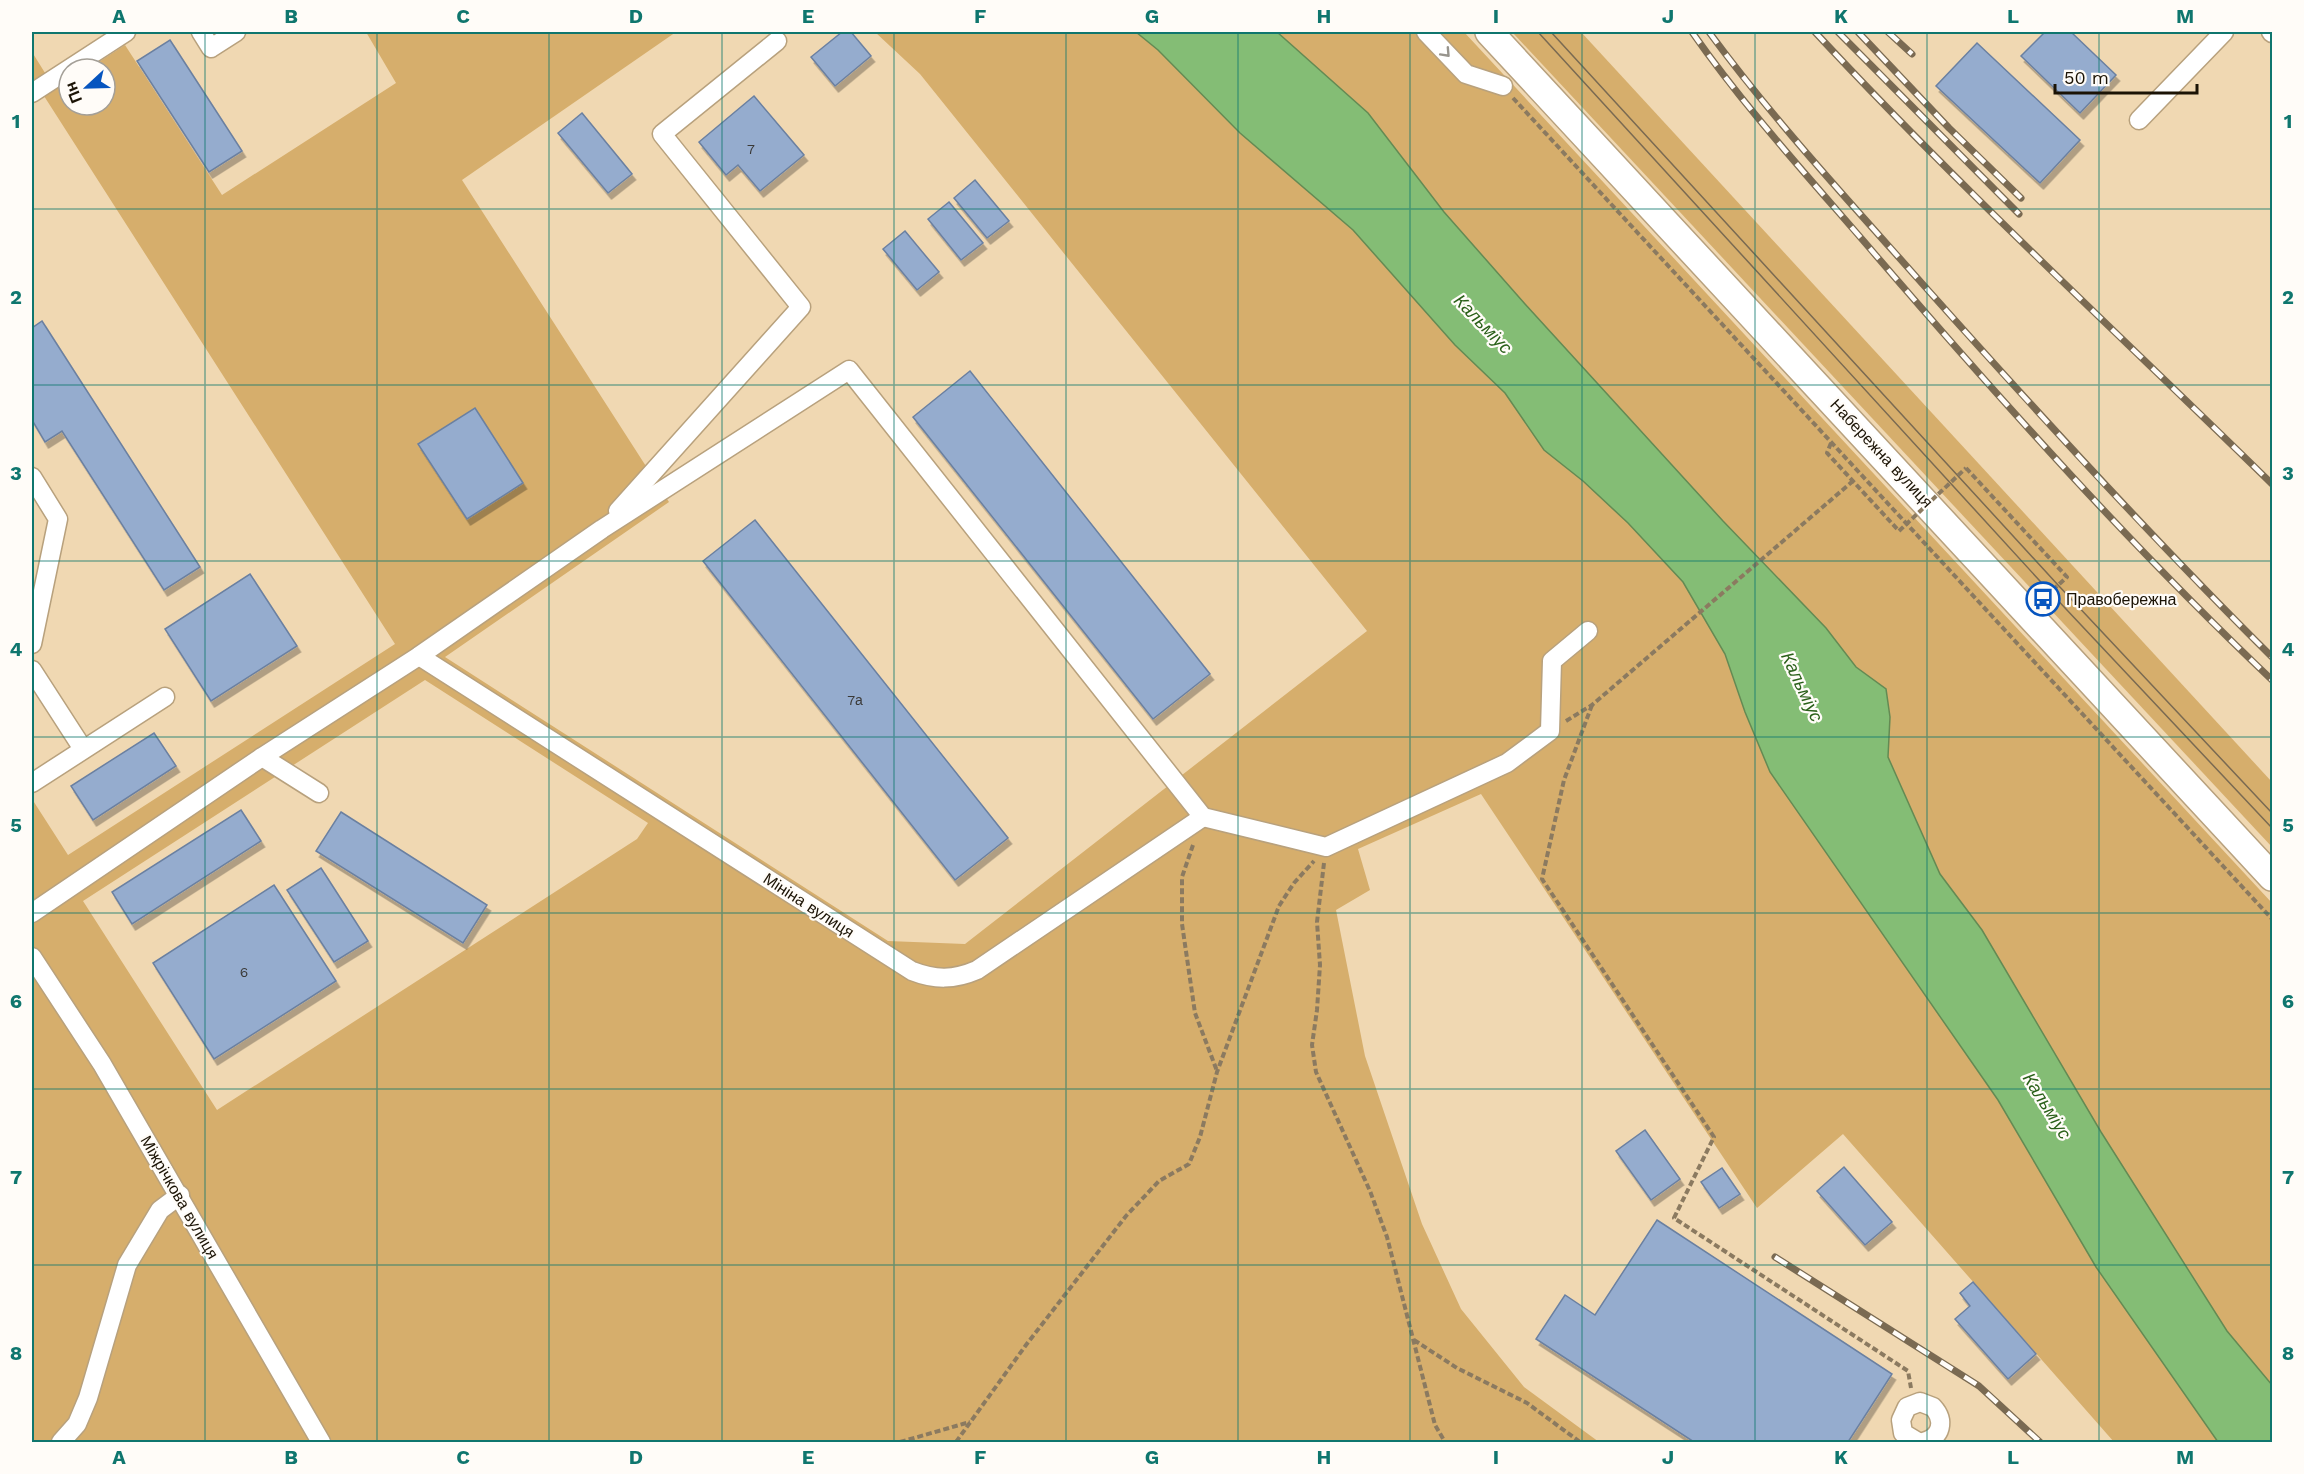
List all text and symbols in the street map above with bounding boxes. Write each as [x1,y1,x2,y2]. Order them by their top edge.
text: A [112,4,126,28]
text: B [284,4,298,28]
text: C [456,4,470,28]
text: D [629,4,643,28]
text: E [802,4,814,28]
text: F [974,4,986,28]
text: G [1145,4,1159,28]
text: H [1317,4,1331,28]
text: I [1493,4,1499,28]
text: J [1662,4,1674,28]
text: K [1834,4,1848,28]
text: L [2007,4,2019,28]
text: M [2176,4,2194,28]
one-way arrow [1439,46,1450,56]
north arrow [57,57,117,117]
scale bar [2055,57,2198,95]
text: 50 m [2064,67,2109,88]
text: Пн [61,79,86,106]
text: 1 [12,109,20,133]
text: 1 [2284,109,2292,133]
house number: 7 [747,141,755,157]
text: 2 [10,285,22,309]
text: 2 [2282,285,2294,309]
water label: Кальміус [1450,290,1517,358]
street label: Набережна вулиця [1826,395,1937,512]
text: 3 [10,461,22,485]
text: 3 [2282,461,2294,485]
bus stop icon: Правобережна [2025,581,2061,617]
place label: Правобережна [2066,590,2177,609]
text: 4 [10,637,23,661]
text: 4 [2282,637,2295,661]
water label: Кальміус [1777,649,1828,725]
house number: 7а [847,692,863,708]
text: 5 [10,813,22,837]
text: 5 [2282,813,2294,837]
street label: Мініна вулиця [760,869,858,942]
house number: 6 [240,964,248,980]
text: 6 [10,989,22,1013]
text: 6 [2282,989,2294,1013]
water label: Кальміус [2019,1069,2076,1143]
street label: Міжрічкова вулиця [137,1132,223,1262]
text: 7 [10,1165,22,1189]
text: 7 [2282,1165,2294,1189]
text: 8 [10,1341,22,1365]
text: 8 [2282,1341,2294,1365]
text: A [112,1445,126,1469]
text: B [284,1445,298,1469]
text: C [456,1445,470,1469]
text: D [629,1445,643,1469]
text: E [802,1445,814,1469]
text: F [974,1445,986,1469]
text: G [1145,1445,1159,1469]
text: H [1317,1445,1331,1469]
text: I [1493,1445,1499,1469]
text: J [1662,1445,1674,1469]
text: K [1834,1445,1848,1469]
text: L [2007,1445,2019,1469]
text: M [2176,1445,2194,1469]

